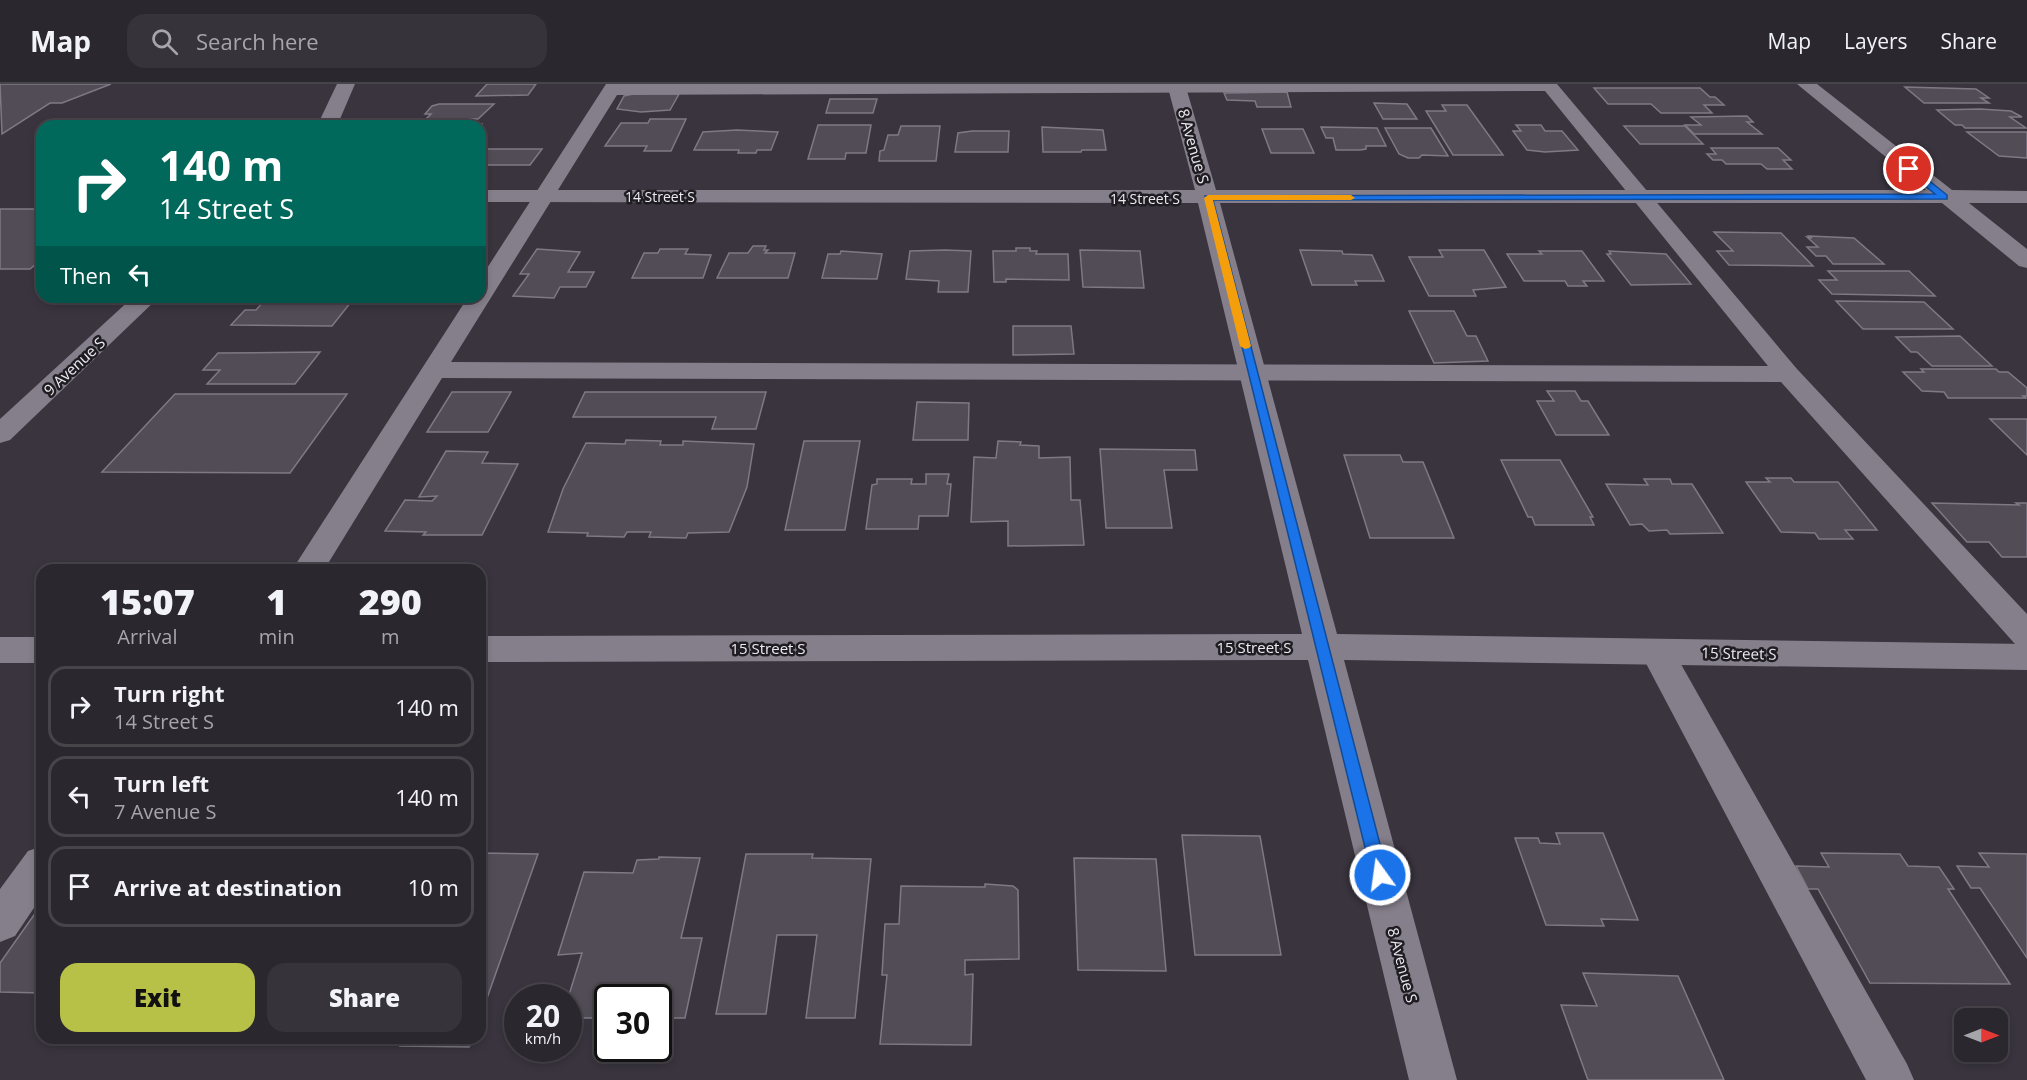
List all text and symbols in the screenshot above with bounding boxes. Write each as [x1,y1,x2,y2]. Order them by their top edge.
search box [127,14,547,68]
text: Map [30,22,91,60]
icon: search [148,25,181,58]
text: Search here [196,26,319,56]
text: Map [1768,27,1811,55]
text: Layers [1844,27,1908,55]
text: Share [1941,27,1997,55]
street label: 8 Avenue S [1174,106,1214,186]
text: 140 m [159,136,283,193]
pin [1883,143,1934,194]
icon: right [60,144,138,222]
icon: arrive [1892,152,1925,185]
street label: 14 Street S [625,187,695,206]
street label: 14 Street S [1110,189,1180,208]
text: 14 Street S [159,190,294,227]
icon: left [123,258,156,291]
text: Then [60,260,111,290]
street label: 9 Avenue S [39,332,109,400]
text: 15:07 [100,577,195,626]
text: 1 [266,577,287,626]
text: 290 [359,577,422,626]
text: Arrival [117,623,178,650]
text: min [259,623,295,650]
text: m [381,623,400,650]
street label: 15 Street S [1216,637,1292,657]
street label: 15 Street S [730,638,806,658]
street label: 15 Street S [1701,642,1777,664]
text: Turn right [114,678,225,708]
icon: right [63,690,96,723]
text: 140 m [395,692,459,722]
text: 14 Street S [114,708,214,735]
text: Turn left [114,768,209,798]
icon: left [63,780,96,813]
text: 140 m [395,782,459,812]
text: 7 Avenue S [114,798,216,825]
position arrow [1348,843,1412,907]
icon: arrive [63,870,96,903]
text: Arrive at destination [114,872,342,902]
text: 10 m [408,872,459,902]
street label: 8 Avenue S [1383,925,1423,1005]
button: Exit [60,963,255,1032]
button: Share [267,963,462,1032]
speed limit sign: 30 [594,984,672,1062]
text: 20 [526,995,560,1036]
north arrow [1954,1008,2008,1062]
map controls [1954,1008,2008,1062]
text: km/h [525,1028,561,1048]

